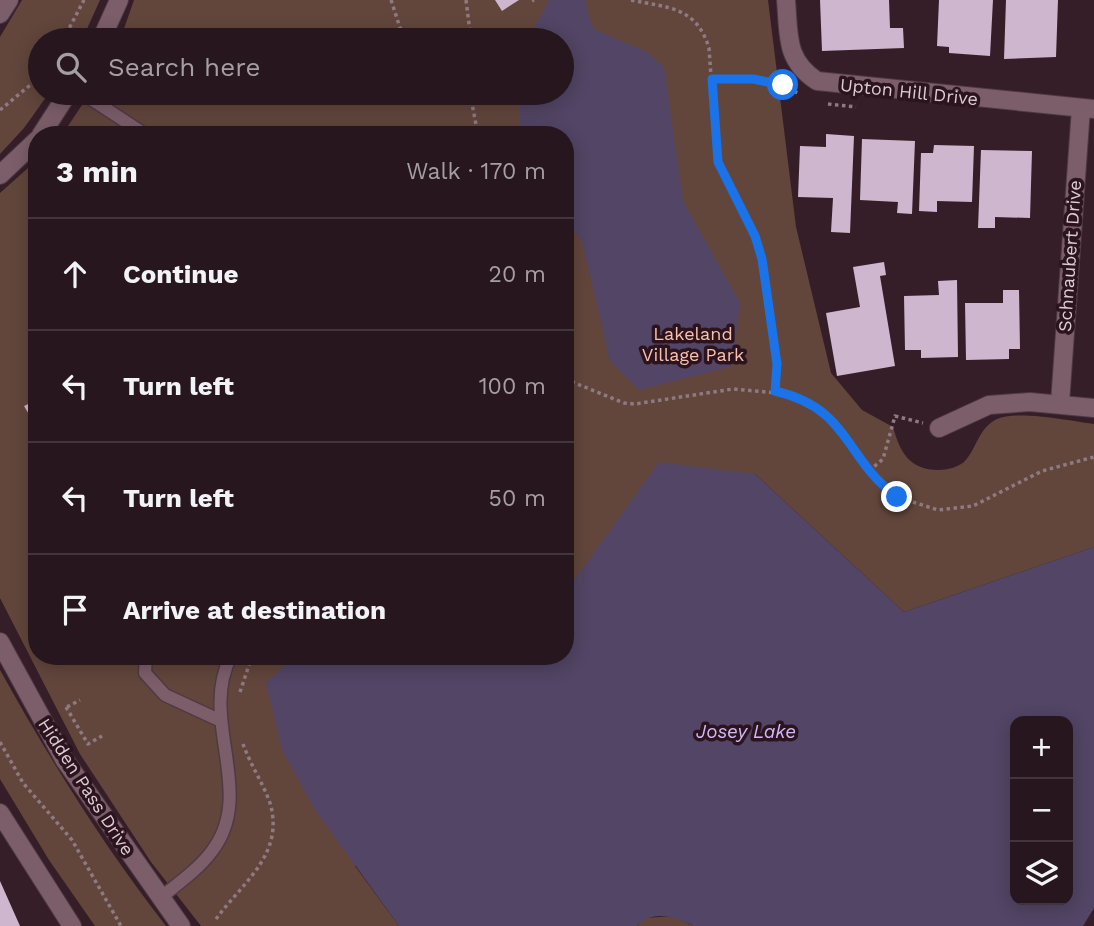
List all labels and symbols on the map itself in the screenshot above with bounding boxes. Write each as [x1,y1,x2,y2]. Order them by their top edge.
route start [767,69,798,100]
street label: Upton Hill Drive [839,74,979,109]
street label: Schnaubert Drive [1054,179,1085,333]
park label: Lakeland Village Park [642,323,744,365]
route end [881,481,912,512]
street label: Hidden Pass Drive [34,714,139,859]
water label: Josey Lake [696,720,796,743]

